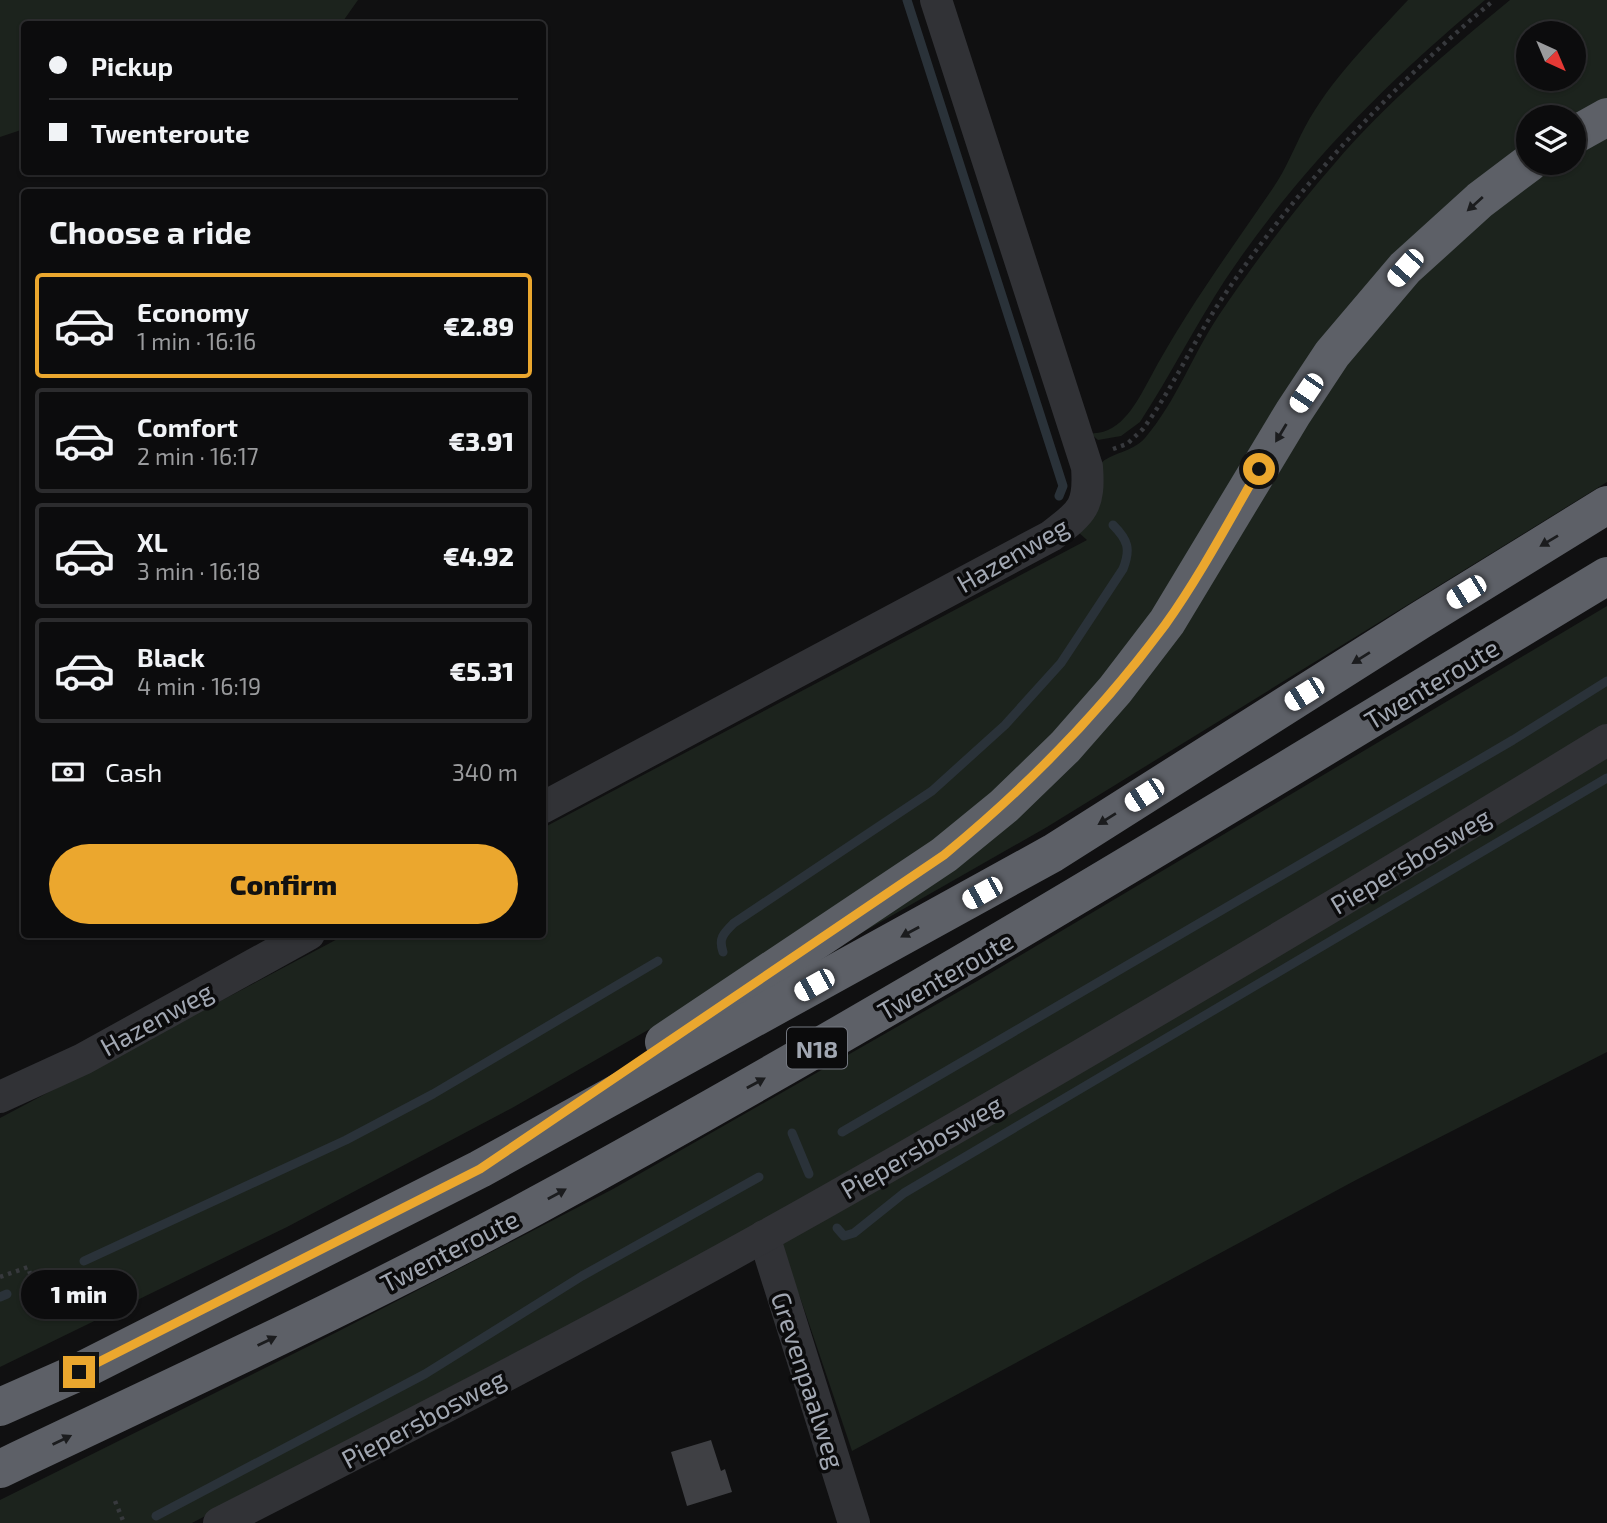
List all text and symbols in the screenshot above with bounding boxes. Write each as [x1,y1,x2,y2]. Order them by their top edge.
north arrow [1516,21,1586,91]
map controls [1516,21,1586,175]
text: Pickup [91,50,173,81]
button: layers [1516,105,1586,175]
text: Twenteroute [91,117,250,148]
one-way arrow [1467,196,1484,212]
text: Choose a ride [49,212,252,250]
car [1384,245,1427,291]
icon: car [53,294,116,357]
text: Economy [137,296,249,327]
text: €2.89 [443,310,514,341]
text: 1 min · 16:16 [137,327,256,355]
car [1286,370,1327,416]
icon: car [53,409,116,472]
text: Comfort [137,411,238,442]
one-way arrow [1275,423,1288,442]
text: €3.91 [449,425,514,456]
text: 2 min · 16:17 [137,442,259,470]
route start [1243,453,1275,485]
street label: Hazenweg [951,510,1073,598]
icon: car [53,524,116,587]
text: XL [137,526,168,557]
one-way arrow [1539,535,1558,547]
text: €4.92 [443,540,514,571]
text: 3 min · 16:18 [137,557,261,585]
car [1443,572,1490,612]
street label: Twenteroute [1358,631,1504,735]
icon: car [53,639,116,702]
text: Black [137,641,205,672]
one-way arrow [1351,651,1371,664]
text: €5.31 [450,655,514,686]
text: 4 min · 16:19 [137,672,261,700]
car [1281,674,1328,714]
icon: cash [49,753,87,791]
text: Cash [105,756,162,787]
text: 340 m [452,758,518,786]
car [1121,775,1168,815]
street label: Piepersbosweg [1324,800,1496,920]
one-way arrow [1097,813,1117,826]
button: Confirm [49,844,518,924]
car [959,874,1006,912]
street label: Twenteroute [872,924,1018,1026]
one-way arrow [900,926,920,938]
car [791,966,838,1004]
street label: Hazenweg [94,974,218,1062]
road number: N18 [787,1028,847,1068]
one-way arrow [746,1077,765,1089]
street label: Piepersbosweg [835,1087,1007,1205]
one-way arrow [547,1188,566,1200]
street label: Twenteroute [375,1202,523,1298]
callout: 1 min [21,1270,137,1320]
text: 1 min [51,1280,107,1308]
street label: Grevenpaalweg [766,1288,852,1472]
one-way arrow [257,1336,277,1347]
route end [63,1356,95,1388]
street label: Piepersbosweg [336,1362,510,1474]
one-way arrow [51,1434,72,1445]

